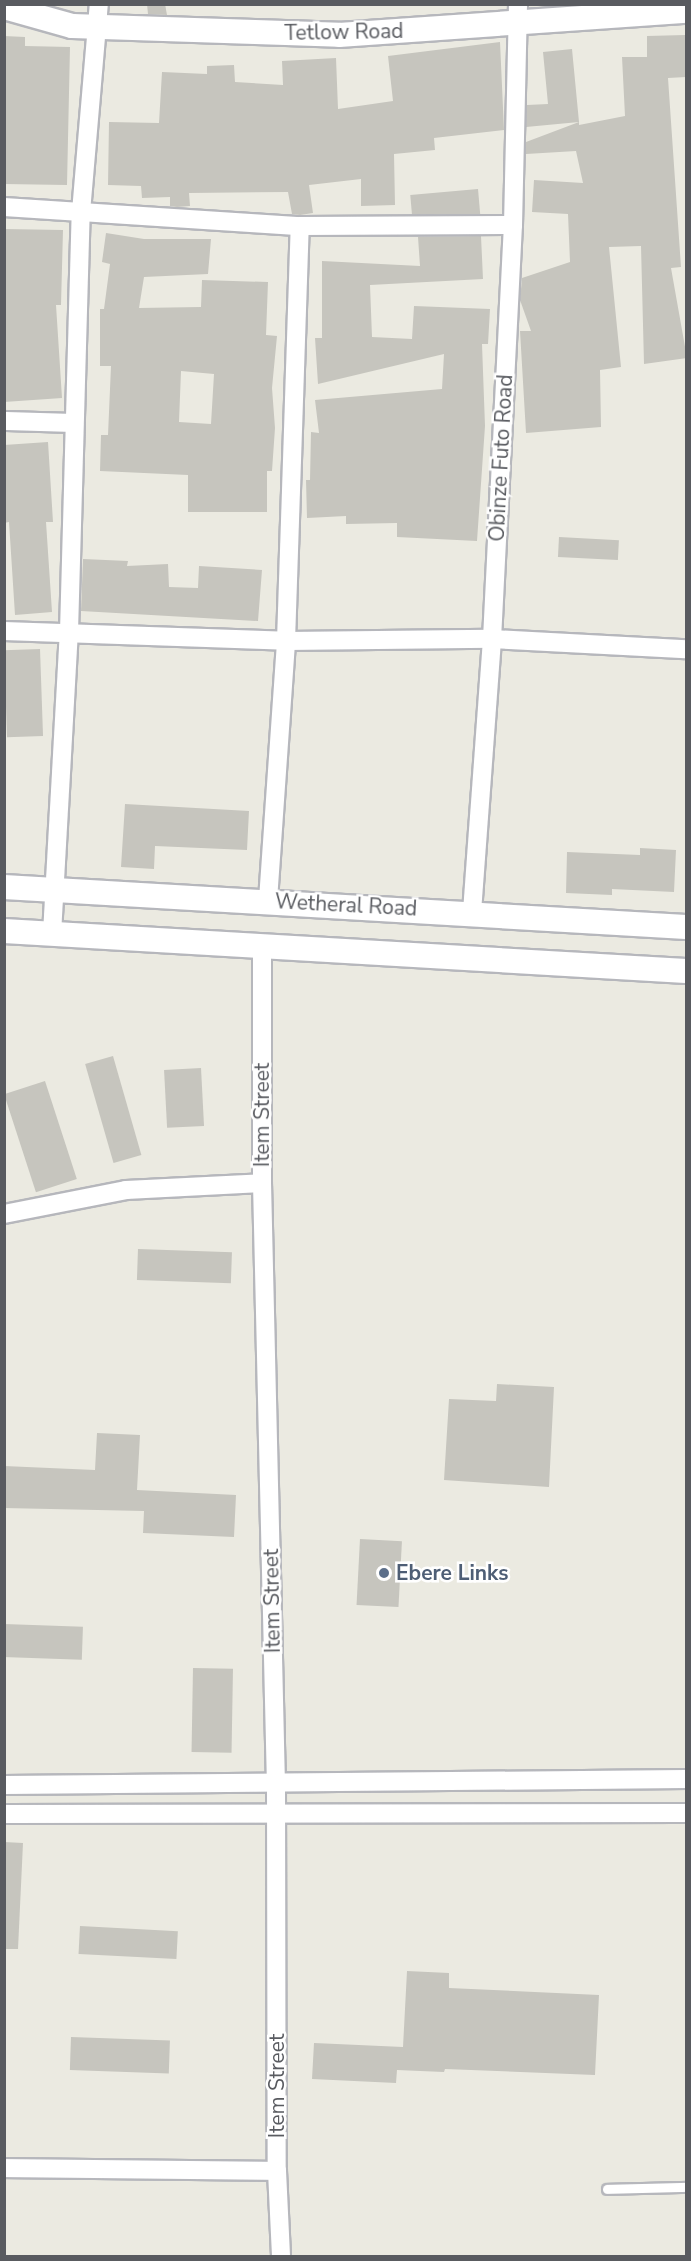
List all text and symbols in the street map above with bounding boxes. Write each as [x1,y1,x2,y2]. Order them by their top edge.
street label: Tetlow Road [284,18,404,46]
street label: Obinze Futo Road [484,374,518,542]
street label: Wetheral Road [274,889,418,921]
street label: Item Street [249,1063,275,1167]
street label: Item Street [258,1549,286,1653]
place label: Ebere Links [396,1560,508,1586]
marker: Ebere Links [377,1566,391,1580]
street label: Item Street [264,2034,290,2138]

